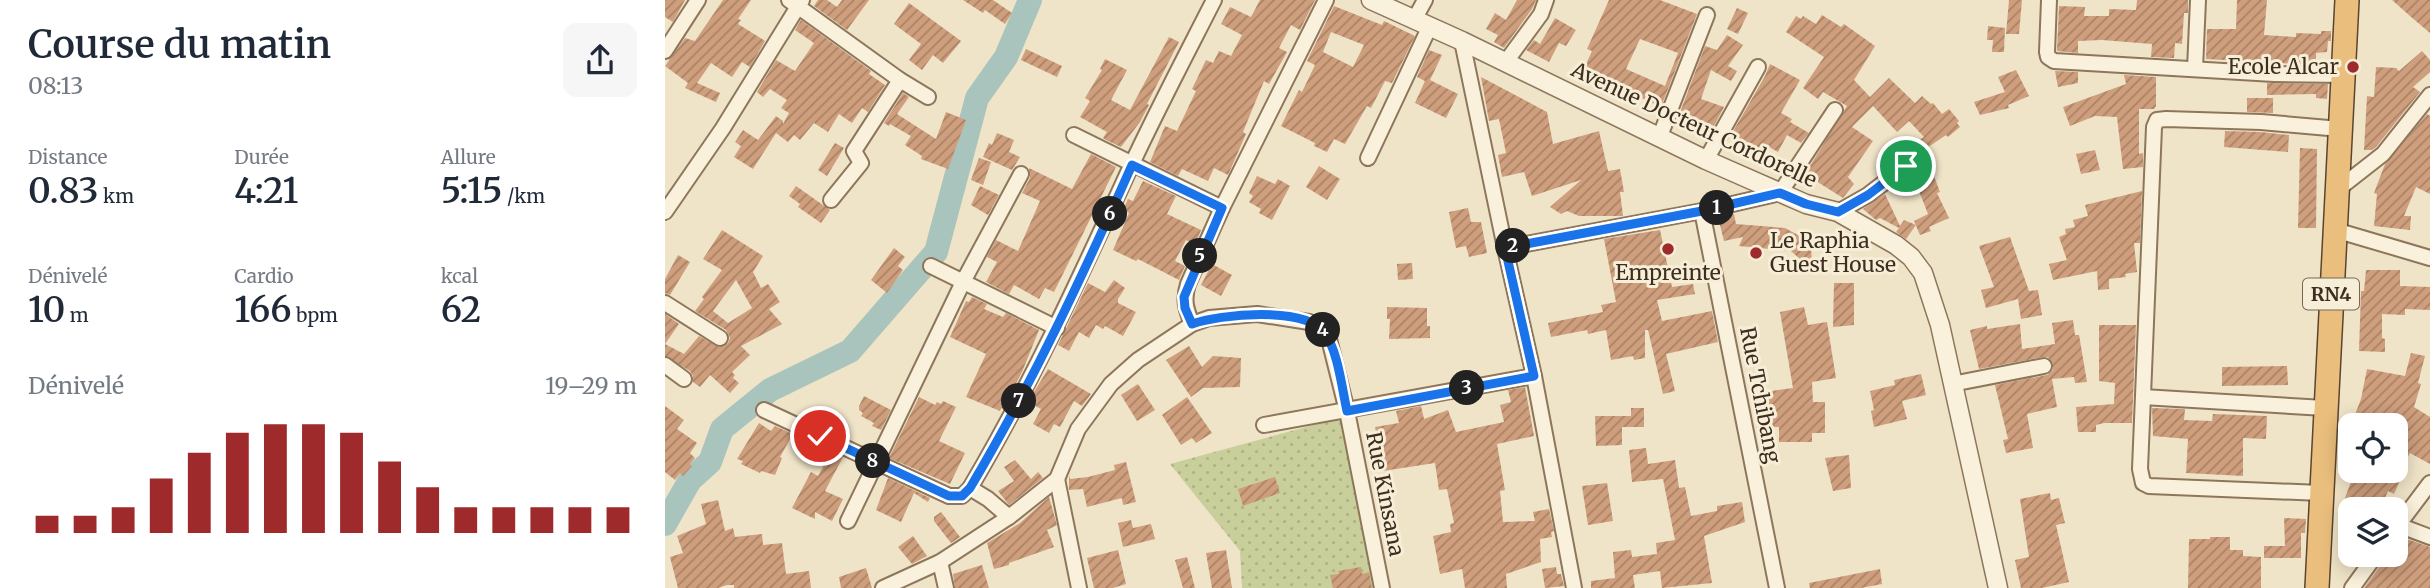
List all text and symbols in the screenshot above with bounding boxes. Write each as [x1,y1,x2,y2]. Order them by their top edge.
text: Course du matin [28,21,331,68]
button: share [563,23,637,97]
place label: Ecole Alcar [2228,53,2339,80]
street label: Avenue Docteur Cordorelle [1566,55,1821,193]
marker: Ecole Alcar [2345,59,2361,75]
text: 08:13 [28,71,83,100]
pin [1876,136,1936,196]
text: Distance [28,145,107,169]
text: Durée [234,145,289,169]
text: Allure [441,145,496,169]
icon: arrive [1887,147,1925,185]
text: 0.83 [28,169,99,213]
text: 4:21 [234,169,299,213]
text: 5:15 [441,169,502,213]
text: km [99,184,134,208]
text: /km [502,184,545,208]
pin: 1 [1699,190,1735,226]
text: 1 [1712,195,1721,219]
pin: 6 [1093,196,1127,232]
text: 6 [1104,201,1115,225]
place label: Le Raphia Guest House [1770,227,1896,278]
pin: 2 [1495,229,1531,264]
text: 2 [1507,233,1518,257]
pin: 5 [1183,238,1217,274]
marker: Empreinte [1660,241,1676,257]
text: 5 [1194,243,1205,267]
marker: Le Raphia Guest House [1748,245,1764,261]
place label: Empreinte [1615,259,1721,286]
text: Dénivelé [28,264,107,288]
text: Cardio [234,264,294,288]
text: kcal [441,264,478,288]
road number: RN4 [2303,278,2359,310]
text: 10 [28,288,65,332]
text: 166 [234,288,292,332]
text: 62 [441,288,481,332]
text: m [65,303,89,327]
text: bpm [292,303,338,327]
pin: 4 [1305,312,1341,348]
text: 4 [1316,317,1329,341]
street label: Rue Tchibang [1734,324,1787,466]
pin: 3 [1449,370,1485,406]
text: Dénivelé [28,371,124,400]
text: 19–29 m [545,371,637,400]
text: 3 [1461,375,1472,399]
pin: 7 [1001,384,1037,418]
text: 7 [1013,388,1024,412]
pin [790,406,850,466]
map controls [2338,413,2408,567]
button: locate [2338,413,2408,483]
icon: check [801,417,839,455]
street label: Rue Kinsana [1360,429,1411,558]
pin: 8 [855,444,891,478]
text: 8 [867,448,878,472]
button: layers [2338,497,2408,567]

